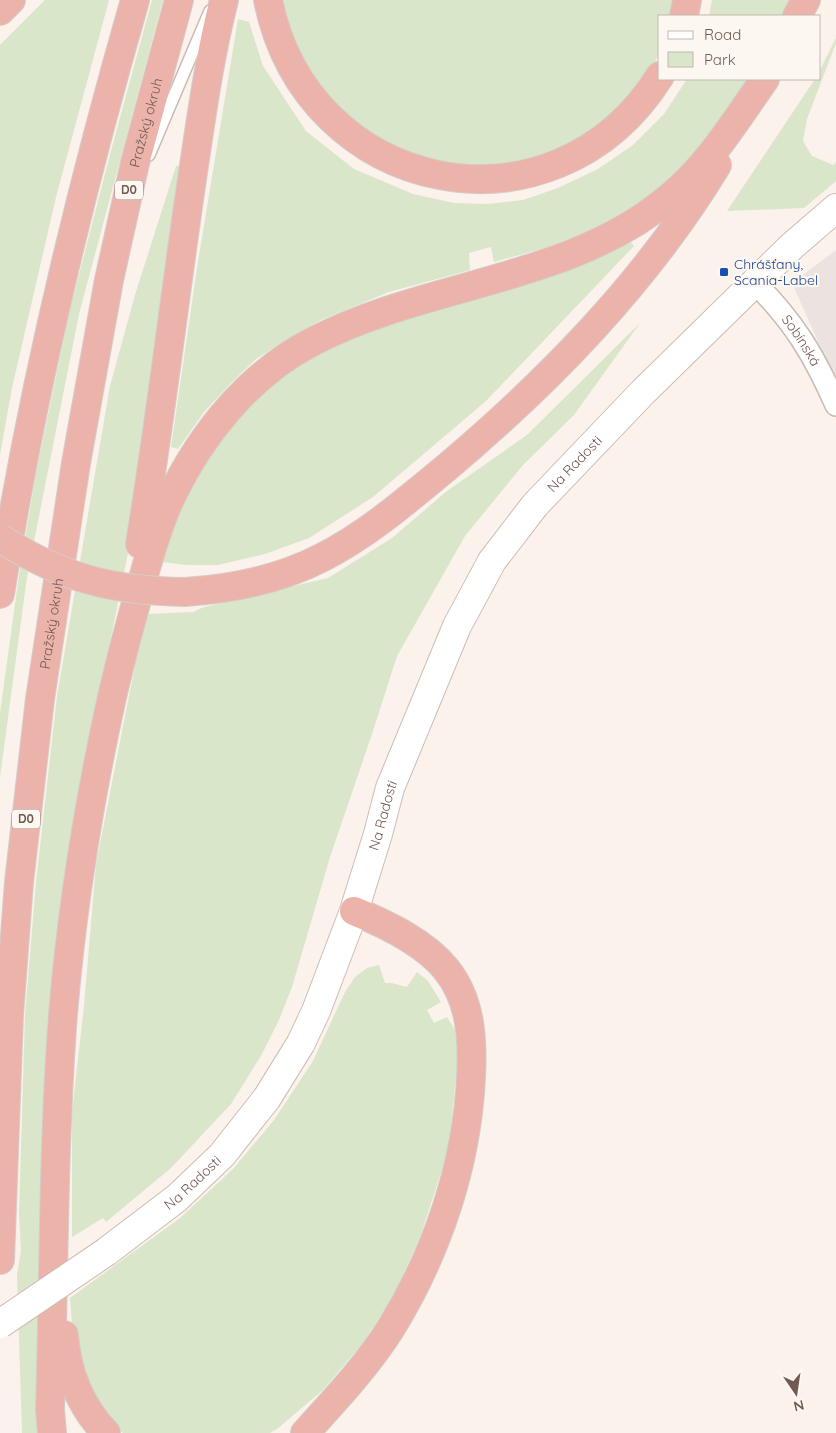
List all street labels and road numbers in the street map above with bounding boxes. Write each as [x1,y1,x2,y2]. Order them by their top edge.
street label: Pražský okruh [125,76,167,169]
road number: D0 [115,180,143,200]
street label: Sobínská [778,311,825,369]
street label: Na Radosti [543,432,606,496]
street label: Pražský okruh [36,577,67,670]
street label: Na Radosti [364,778,401,852]
road number: D0 [12,810,40,829]
street label: Na Radosti [160,1152,225,1214]

